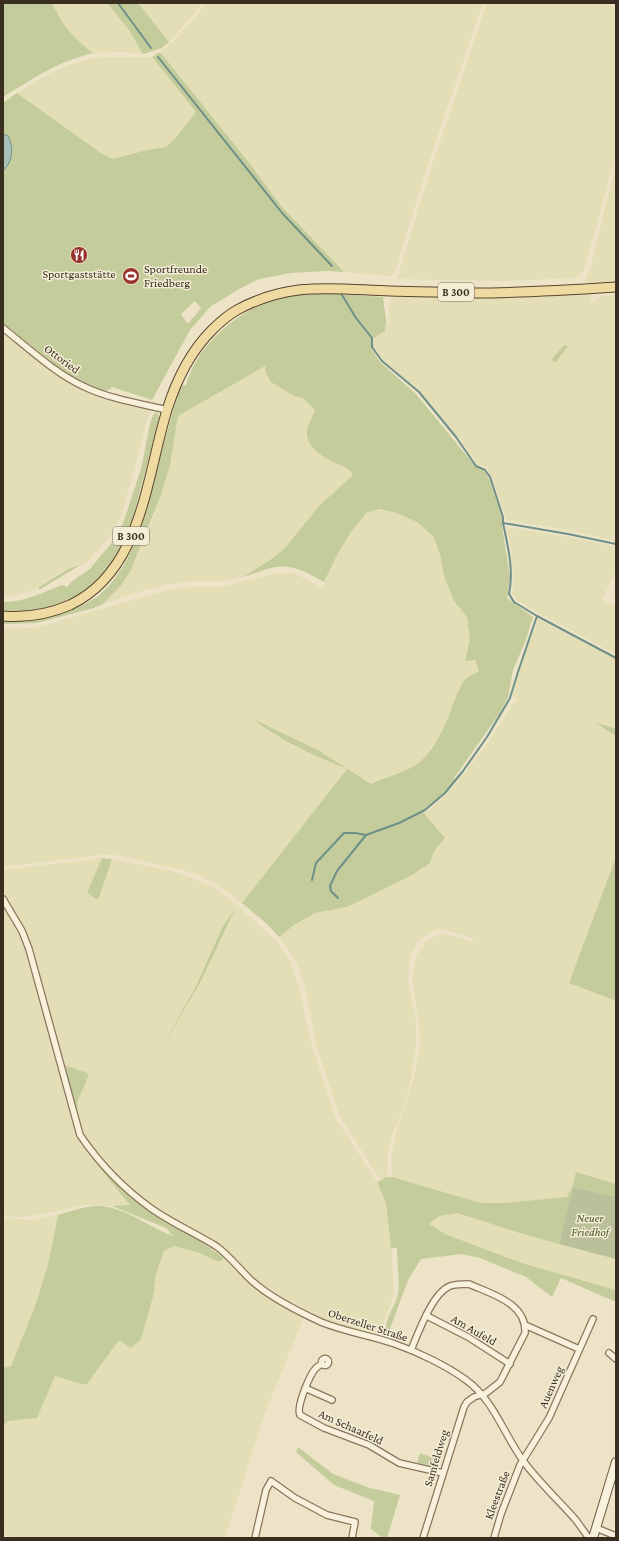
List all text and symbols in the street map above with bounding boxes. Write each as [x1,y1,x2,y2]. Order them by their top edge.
restaurant icon: Sportgaststätte [69,245,89,265]
place label: Sportfreunde Friedberg [144,262,207,290]
sports icon: Sportfreunde Friedberg [121,266,141,286]
place label: Sportgaststätte [42,267,116,281]
road number: B 300 [438,283,474,301]
street label: Ottoried [41,341,83,377]
road number: B 300 [113,527,149,545]
park label: Neuer Friedhof [571,1211,611,1239]
street label: Oberzeller Straße [326,1305,410,1345]
street label: Am Aufeld [449,1311,500,1349]
street label: Auenweg [536,1364,567,1410]
street label: Am Schaarfeld [316,1407,386,1448]
street label: Samfeldweg [421,1428,451,1488]
street label: Kleestraße [481,1469,513,1521]

